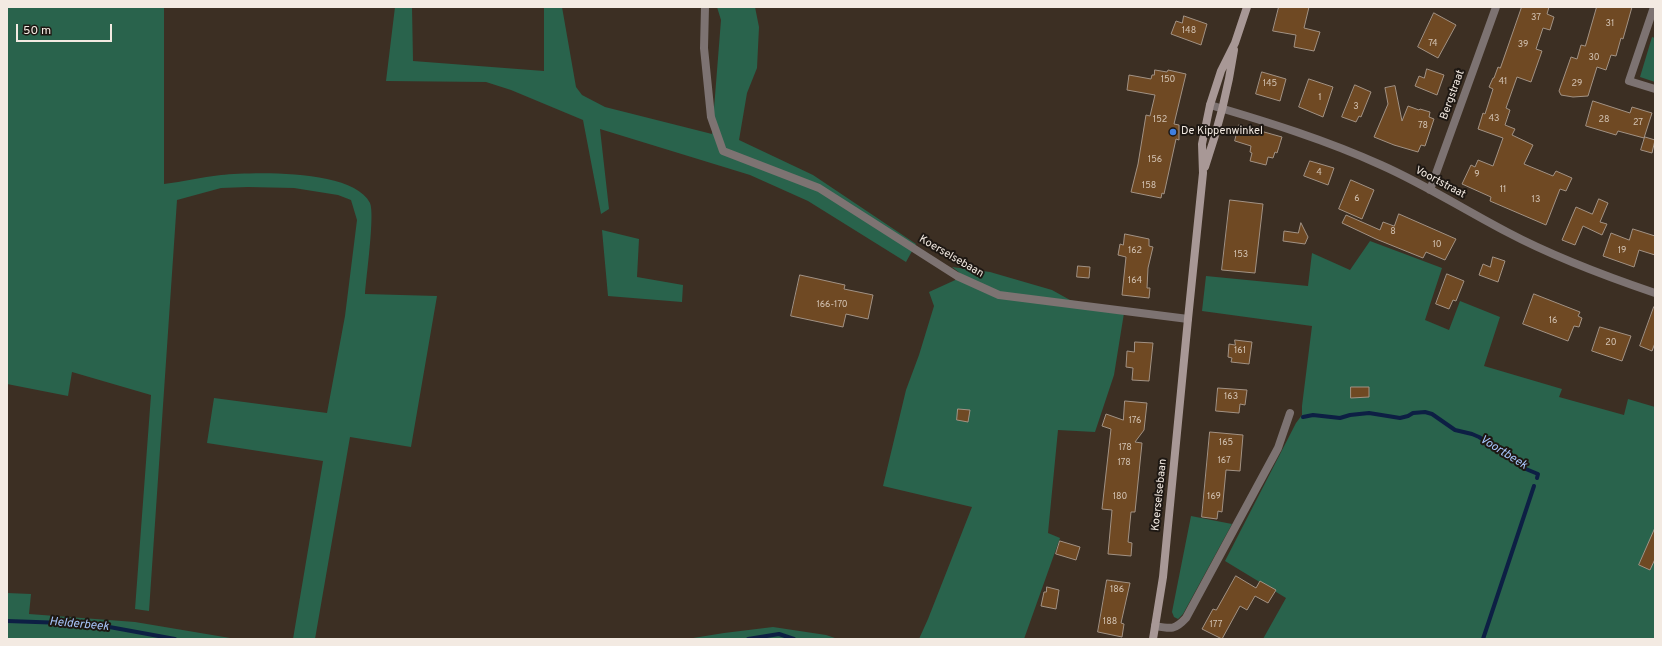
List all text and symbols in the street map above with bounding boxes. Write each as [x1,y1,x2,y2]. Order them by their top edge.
house number: 37 [1531,13,1541,23]
scale bar [18,16,114,42]
house number: 31 [1606,19,1614,29]
text: 50 m [23,23,51,39]
house number: 148 [1182,26,1196,36]
house number: 74 [1428,39,1438,49]
house number: 39 [1518,40,1528,50]
house number: 30 [1588,53,1600,63]
street label: Bergstraat [1438,68,1468,122]
house number: 150 [1161,75,1175,85]
house number: 41 [1499,77,1507,87]
house number: 145 [1263,79,1277,89]
house number: 29 [1572,79,1582,89]
house number: 1 [1318,93,1322,103]
house number: 3 [1353,102,1359,112]
house number: 43 [1488,114,1500,124]
house number: 152 [1153,115,1167,125]
house number: 28 [1598,115,1610,125]
house number: 27 [1633,118,1643,128]
house number: 78 [1418,121,1428,131]
place label: De Kippenwinkel [1181,125,1263,139]
marker: De Kippenwinkel [1168,127,1178,137]
house number: 156 [1148,155,1162,165]
street label: Voortstraat [1412,164,1468,202]
house number: 4 [1316,168,1322,178]
house number: 9 [1474,170,1480,180]
house number: 158 [1142,181,1156,191]
house number: 11 [1500,185,1506,195]
house number: 6 [1354,194,1360,204]
house number: 13 [1532,195,1540,205]
house number: 8 [1390,227,1396,237]
street label: Koerselsebaan [916,233,986,281]
house number: 10 [1432,240,1442,250]
house number: 162 [1128,246,1142,256]
house number: 19 [1618,246,1626,256]
house number: 153 [1234,250,1248,260]
house number: 164 [1128,276,1142,286]
house number: 166-170 [816,300,848,310]
house number: 16 [1549,316,1557,326]
house number: 20 [1605,338,1617,348]
house number: 161 [1234,346,1246,356]
house number: 163 [1224,392,1238,402]
house number: 176 [1129,416,1141,426]
water label: Voortbeek [1477,433,1529,473]
house number: 165 [1219,438,1233,448]
house number: 178 [1118,443,1132,453]
house number: 167 [1217,456,1231,466]
house number: 178 [1117,458,1131,468]
street label: Koerselsebaan [1150,458,1170,532]
house number: 180 [1113,492,1127,502]
house number: 169 [1207,492,1221,502]
house number: 186 [1110,585,1124,595]
water label: Helderbeek [49,615,109,635]
house number: 188 [1103,617,1117,627]
house number: 177 [1209,620,1223,630]

